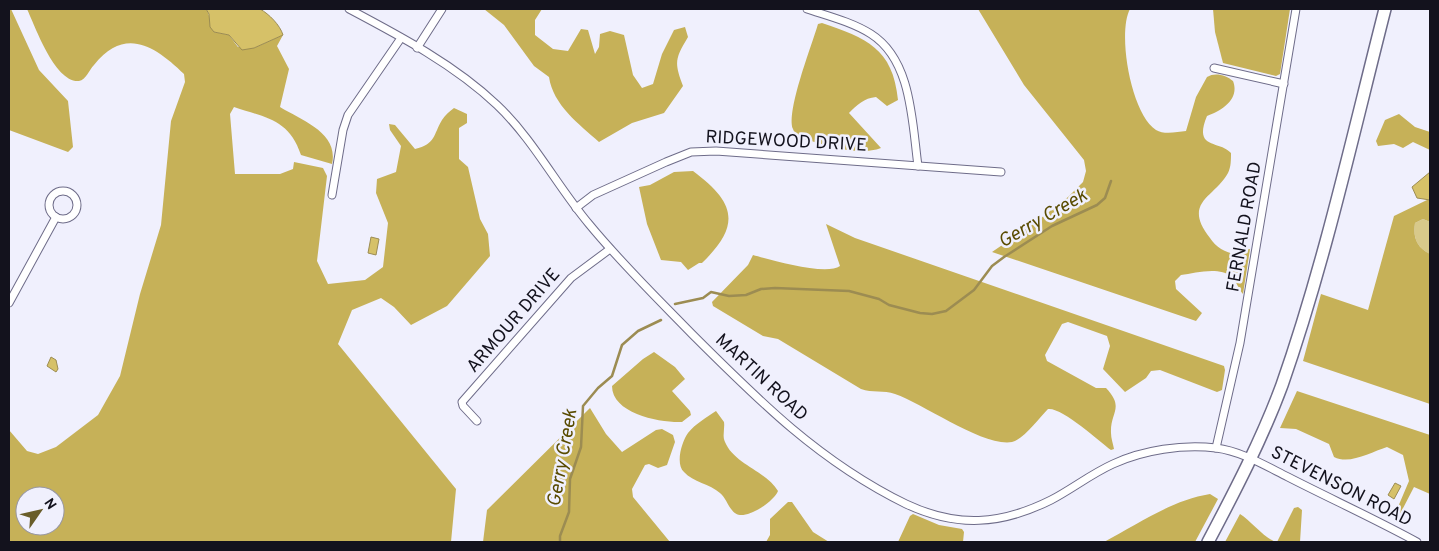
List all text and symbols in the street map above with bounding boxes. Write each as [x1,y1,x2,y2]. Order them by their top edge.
street label: RIDGEWOOD DRIVE [705,126,867,158]
street label: FERNALD ROAD [1222,160,1268,294]
water label: Gerry Creek [994,184,1092,254]
street label: ARMOUR DRIVE [462,264,566,378]
street label: MARTIN ROAD [710,329,812,427]
water label: Gerry Creek [543,407,583,509]
street label: STEVENSON ROAD [1267,441,1415,533]
north arrow [15,486,65,536]
text: N [40,496,59,513]

